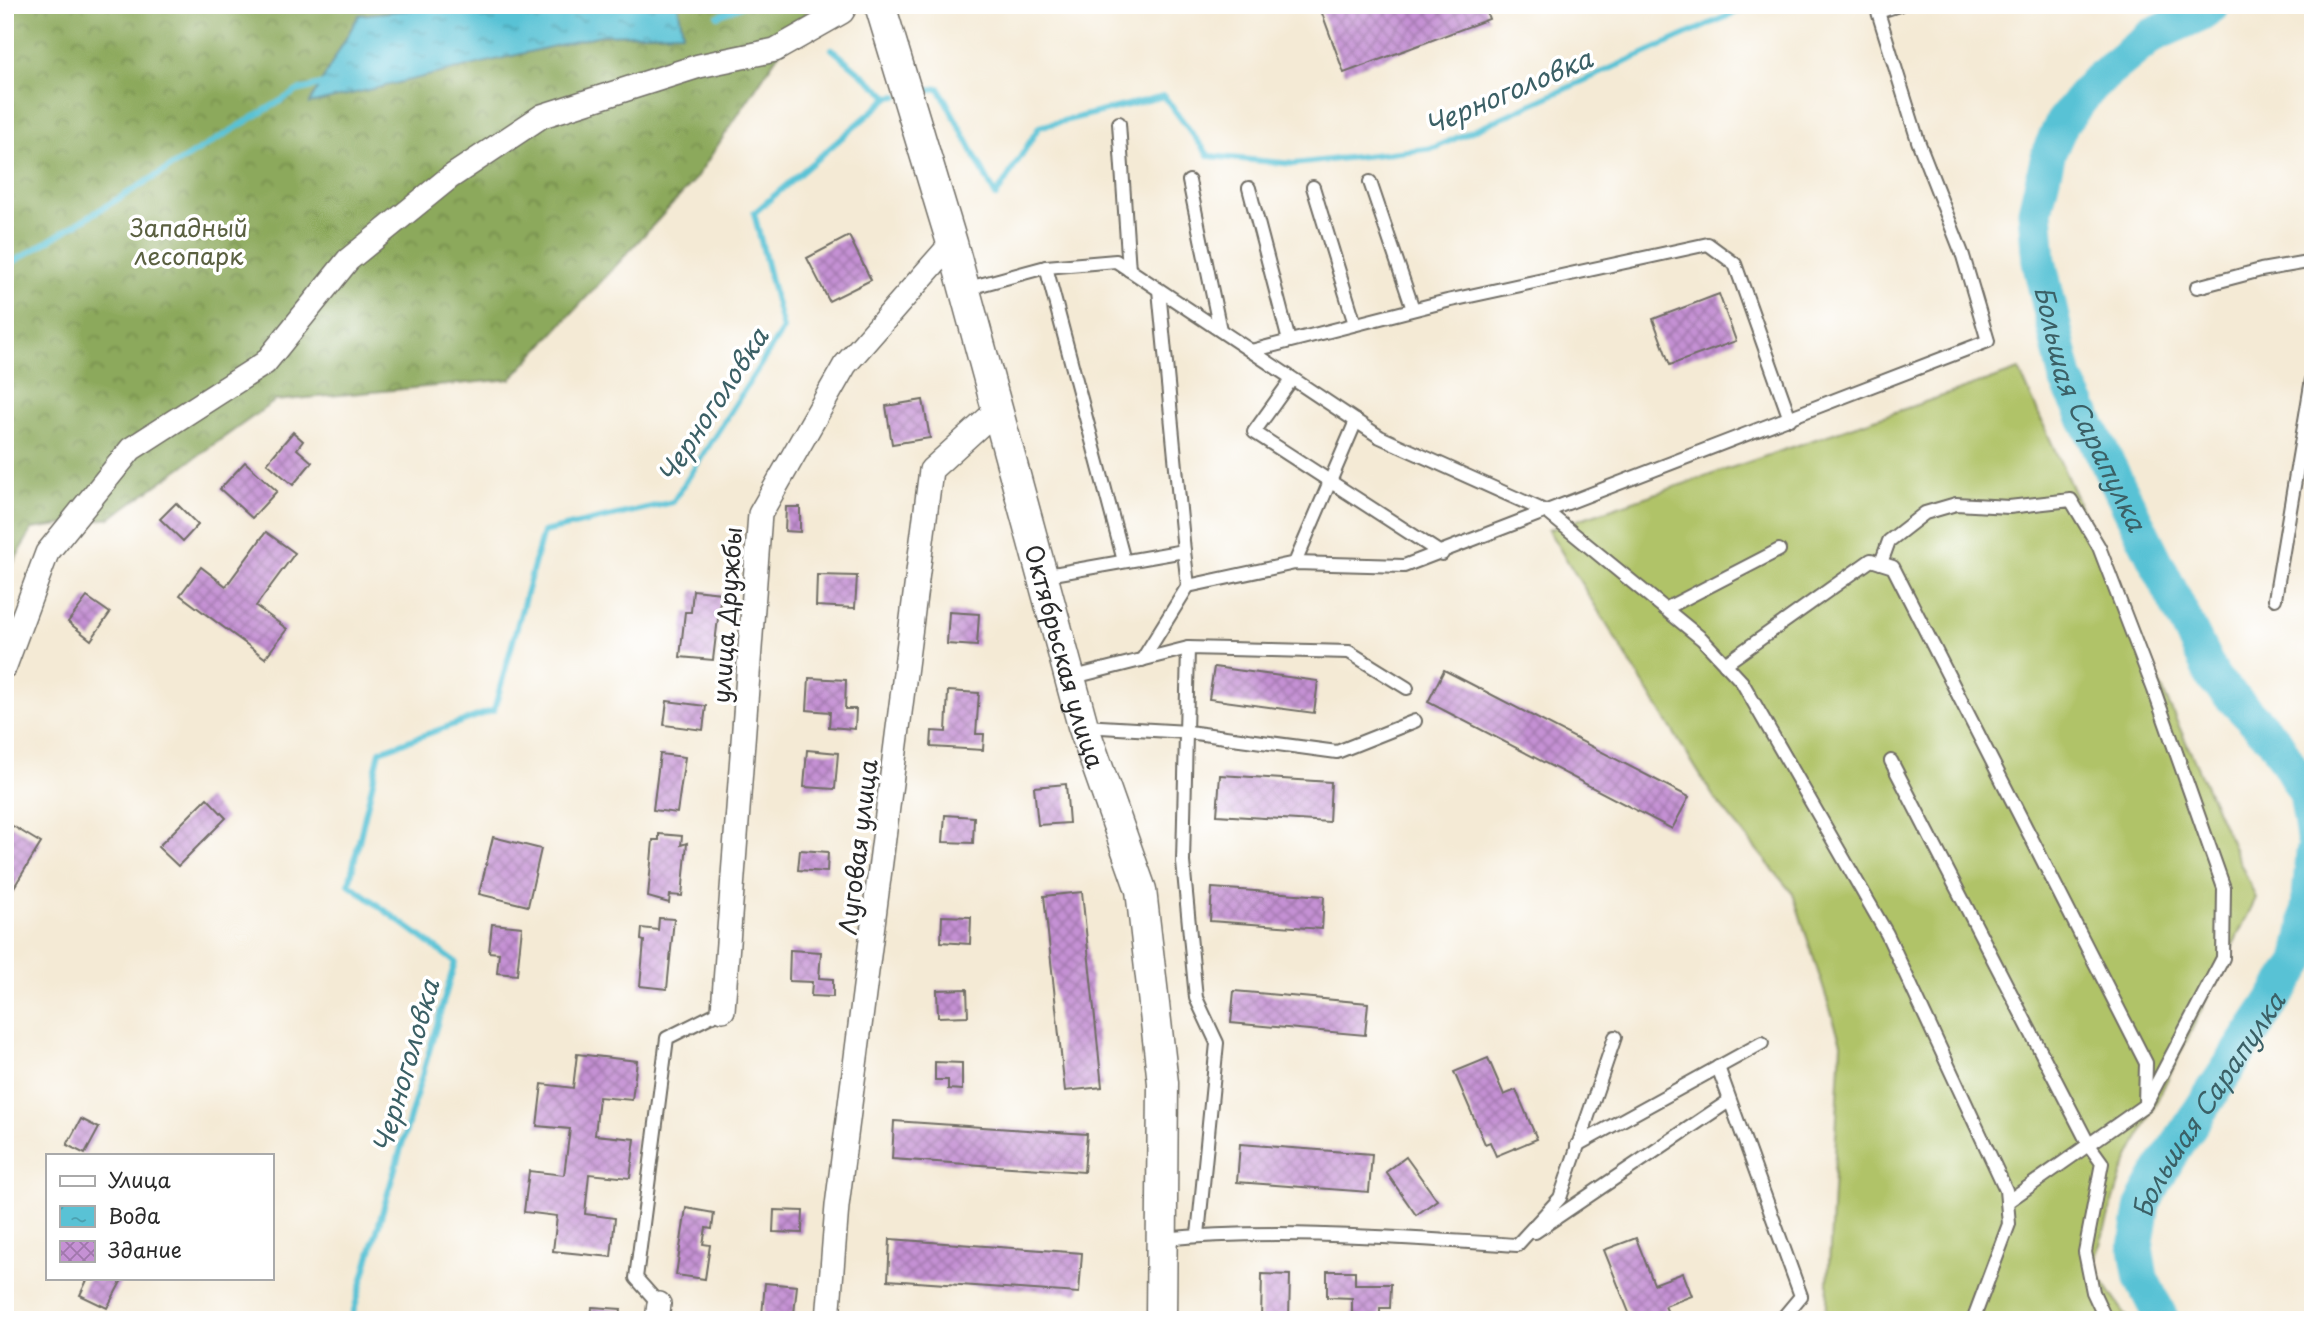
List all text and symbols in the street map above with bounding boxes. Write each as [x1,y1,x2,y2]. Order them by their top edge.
water label: Черноголовка [1418,38,1599,144]
park label: Западный лесопарк [130,209,248,273]
water label: Большая Сарапулка [2026,282,2158,538]
water label: Черноголовка [647,319,777,491]
street label: улица Дружбы [702,526,750,704]
street label: Октябрьская улица [1017,540,1114,773]
street label: Луговая улица [828,757,886,937]
water label: Черноголовка [362,974,449,1157]
water label: Большая Сарапулка [2122,983,2294,1220]
legend [46,1154,273,1280]
text: Улица [108,1163,171,1195]
text: Вода [108,1199,160,1231]
text: Здание [108,1233,182,1265]

